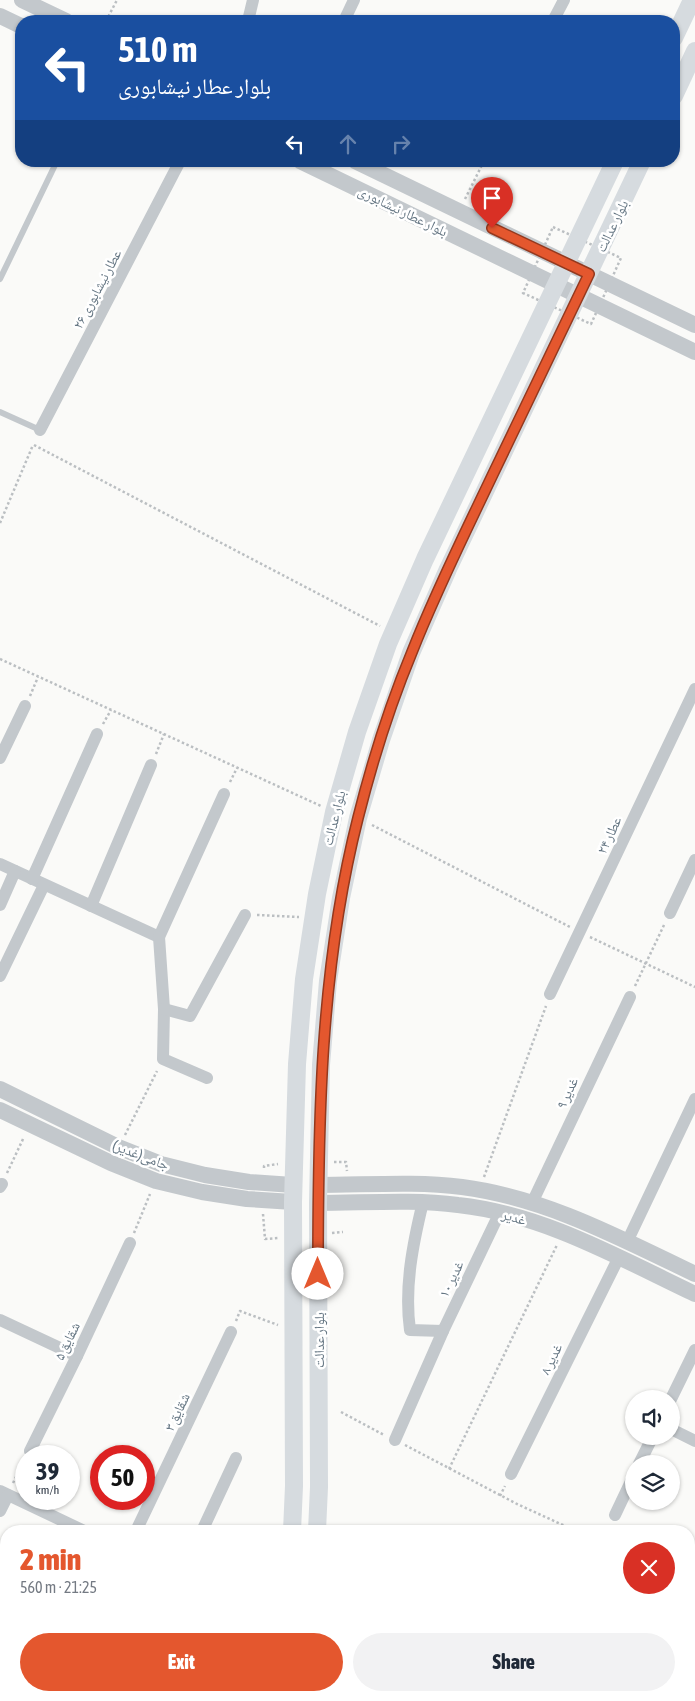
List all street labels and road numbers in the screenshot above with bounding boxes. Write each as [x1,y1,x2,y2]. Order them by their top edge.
street label: بلوار عطار نیشابوری [355,182,450,241]
street label: بلوار عدالت [593,197,632,255]
street label: عطار نیشابوری ۲۶ [69,247,125,332]
street label: بلوار عدالت [319,789,350,847]
street label: عطار ۲۴ [593,814,625,857]
street label: غدیر ۹ [553,1075,582,1111]
street label: جامی(غدیر) [110,1137,172,1174]
street label: غدیر [499,1206,528,1229]
street label: غدیر ۱۰ [435,1258,468,1300]
street label: بلوار عدالت [311,1312,328,1368]
street label: شقایق ۵ [51,1319,85,1363]
street label: غدیر ۸ [537,1341,566,1378]
street label: شقایق ۳ [161,1390,195,1434]

